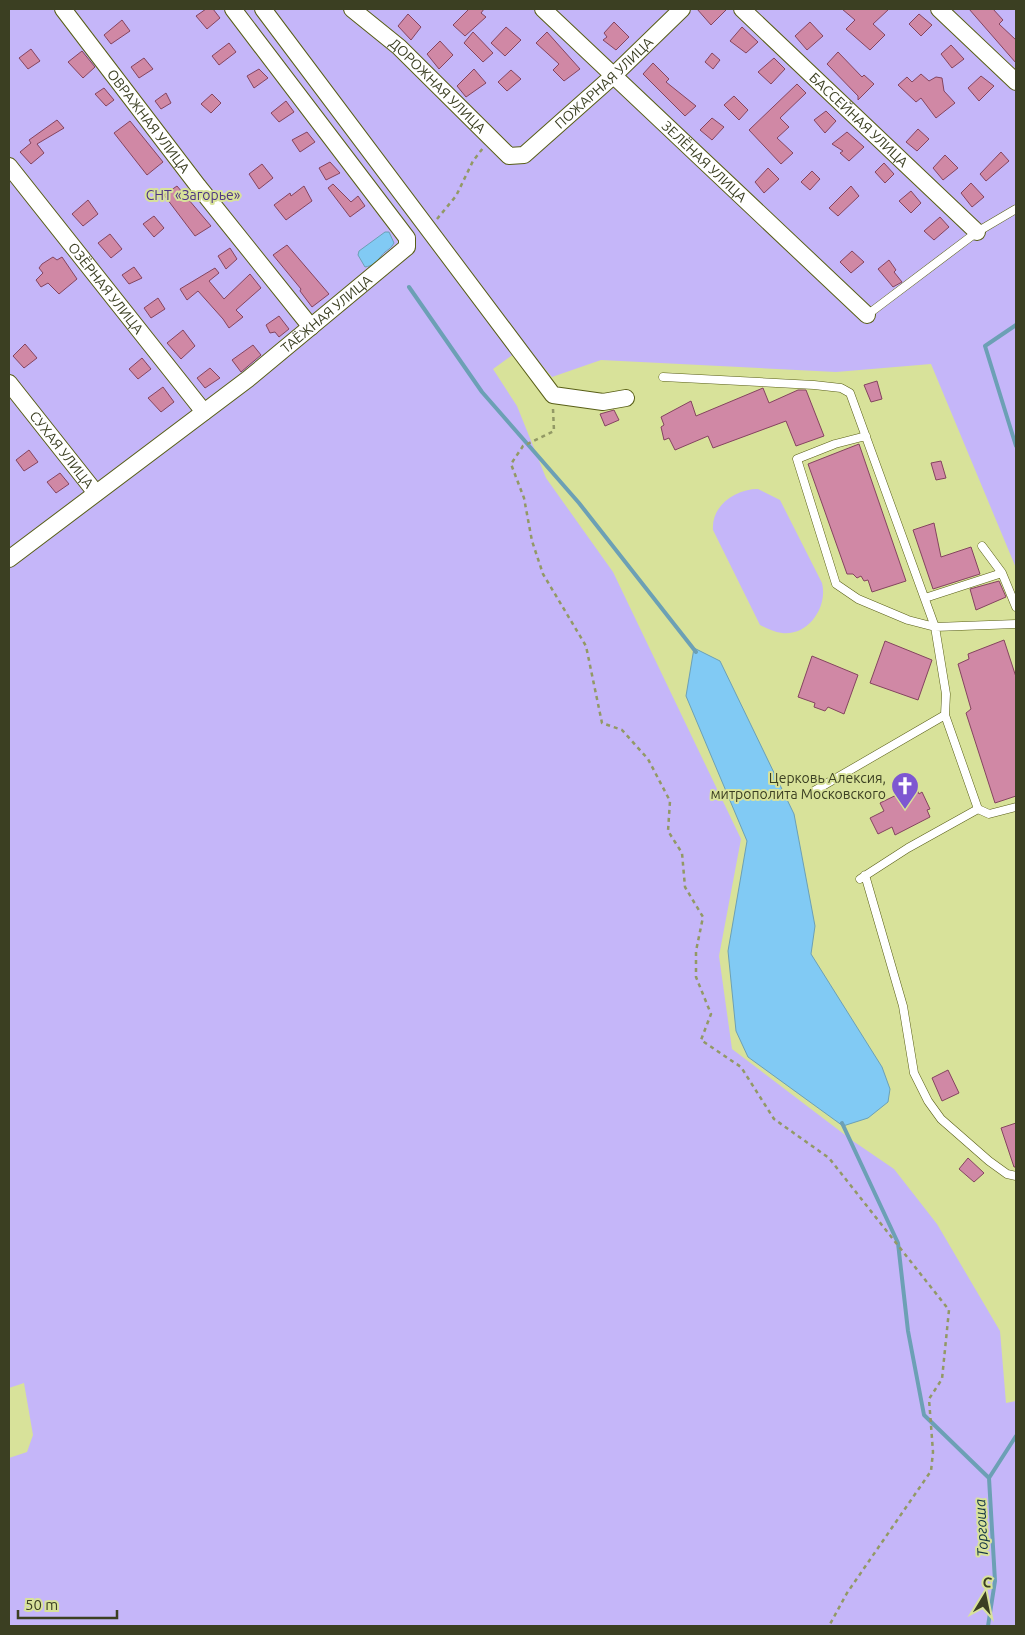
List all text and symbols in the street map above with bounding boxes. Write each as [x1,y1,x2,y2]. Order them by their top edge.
street label: ПОЖАРНАЯ УЛИЦА [552,34,656,132]
street label: ДОРОЖНАЯ УЛИЦА [386,35,489,136]
street label: ОВРАЖНАЯ УЛИЦА [104,66,193,176]
street label: БАССЕЙНАЯ УЛИЦА [806,69,911,170]
street label: ЗЕЛЁНАЯ УЛИЦА [659,118,750,205]
park label: СНТ «Загорье» [146,187,241,203]
street label: ОЗЁРНАЯ УЛИЦА [65,239,147,337]
street label: ТАЁЖНАЯ УЛИЦА [278,272,375,356]
street label: СУХАЯ УЛИЦА [26,408,97,491]
place label: Церковь Алексия, митрополита Московского [710,770,886,802]
church icon: Церковь Алексия, митрополита Московского [890,771,920,810]
water label: Торгоша [971,1499,991,1557]
north arrow [960,1570,1010,1620]
text: С [981,1574,993,1591]
scale bar [18,1588,116,1620]
text: 50 m [25,1596,58,1613]

